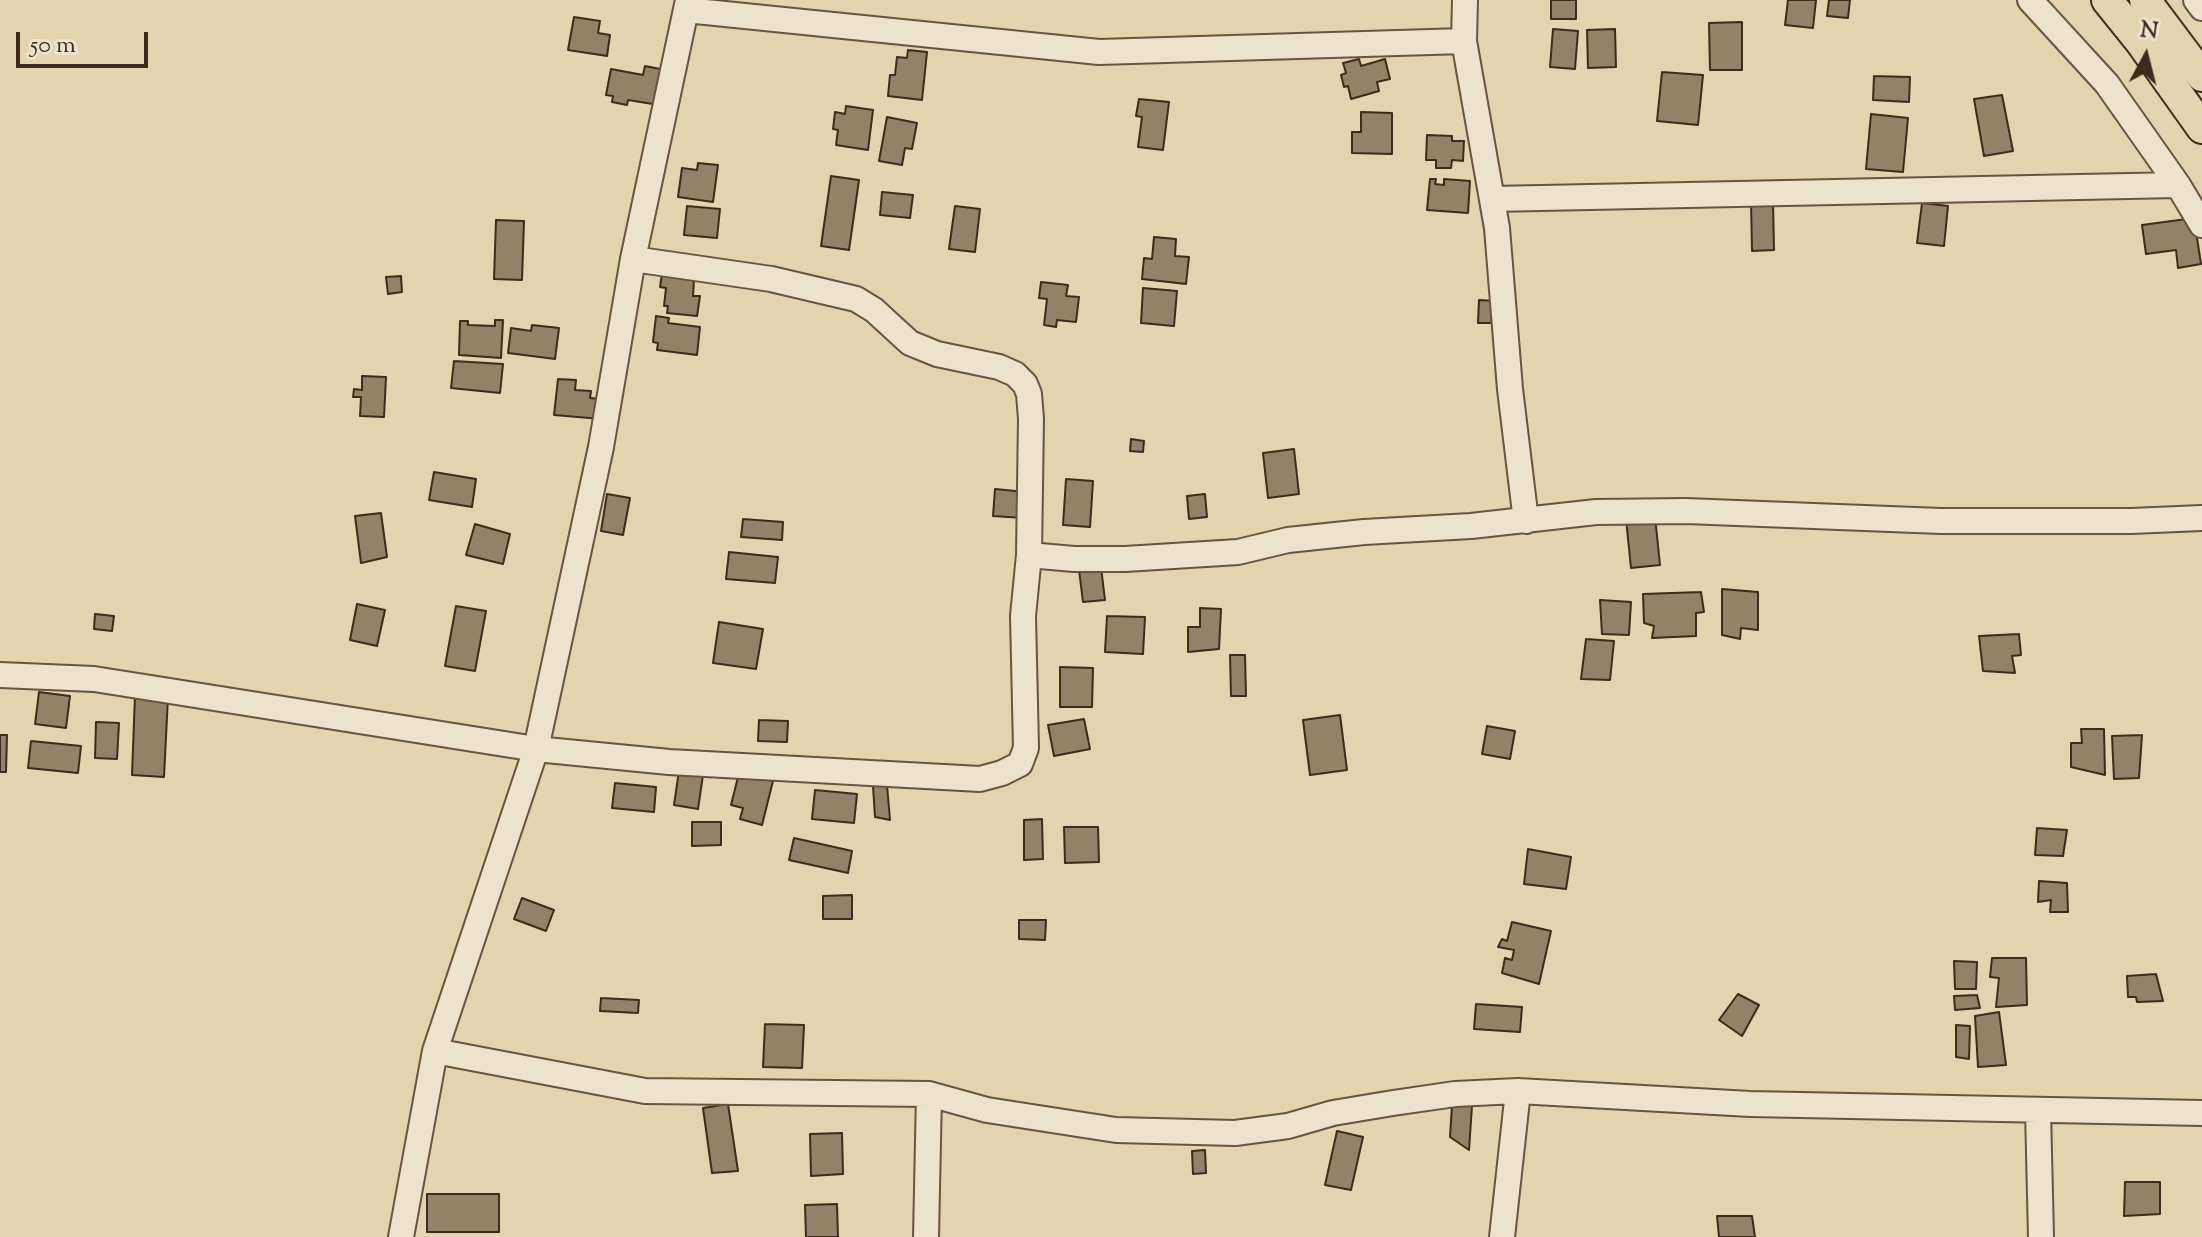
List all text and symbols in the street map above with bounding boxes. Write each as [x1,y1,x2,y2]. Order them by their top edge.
text: N [2138,15,2160,49]
scale bar [20,16,152,66]
north arrow [2106,16,2186,96]
text: 50 m [30,29,76,63]

